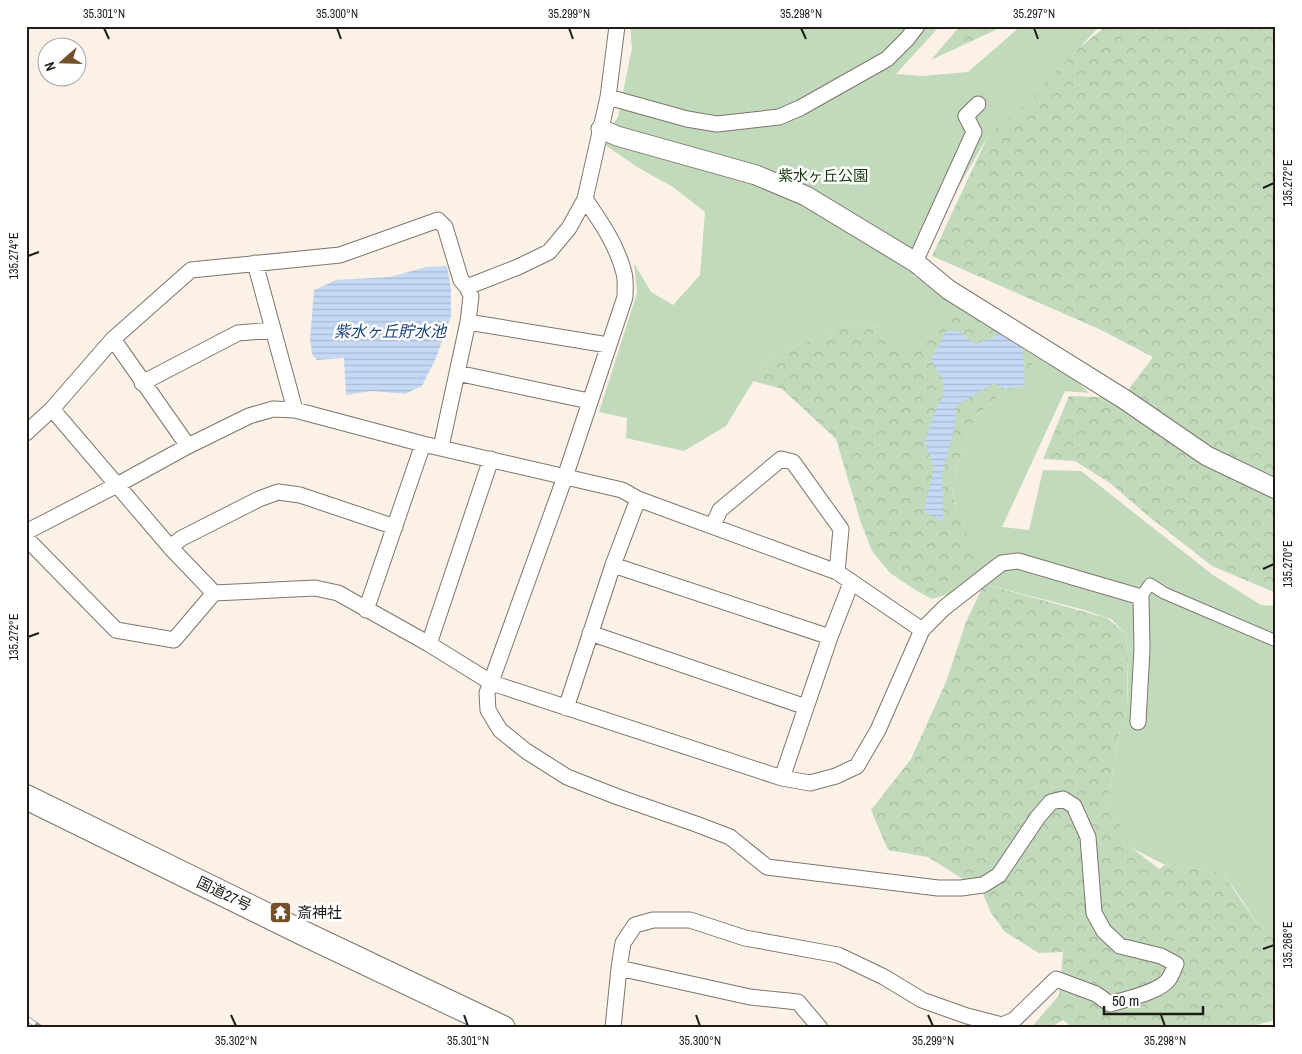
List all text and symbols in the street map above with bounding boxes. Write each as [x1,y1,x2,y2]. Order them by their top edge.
text: 35.301°N [83,6,125,22]
text: 35.300°N [316,6,358,22]
text: 35.299°N [548,6,590,22]
text: 35.298°N [780,6,822,22]
text: 35.297°N [1013,6,1055,22]
north arrow [38,38,88,88]
text: N [40,59,60,73]
text: 135.272°E [1280,160,1296,206]
park label: 紫水ヶ丘公園 [778,165,868,186]
text: 135.274°E [6,233,22,279]
water label: 紫水ヶ丘貯水池 [334,320,448,342]
text: 135.270°E [1280,541,1296,587]
text: 135.272°E [6,614,22,660]
street label: 国道27号 [193,871,255,916]
temple icon: 斎神社 [269,901,293,925]
place label: 斎神社 [297,902,342,923]
text: 135.268°E [1280,922,1296,968]
scale bar [1104,984,1203,1016]
text: 50 m [1112,990,1139,1011]
text: 35.302°N [215,1033,257,1049]
text: 35.301°N [447,1033,489,1049]
text: 35.300°N [679,1033,721,1049]
text: 35.299°N [912,1033,954,1049]
text: 35.298°N [1144,1033,1186,1049]

